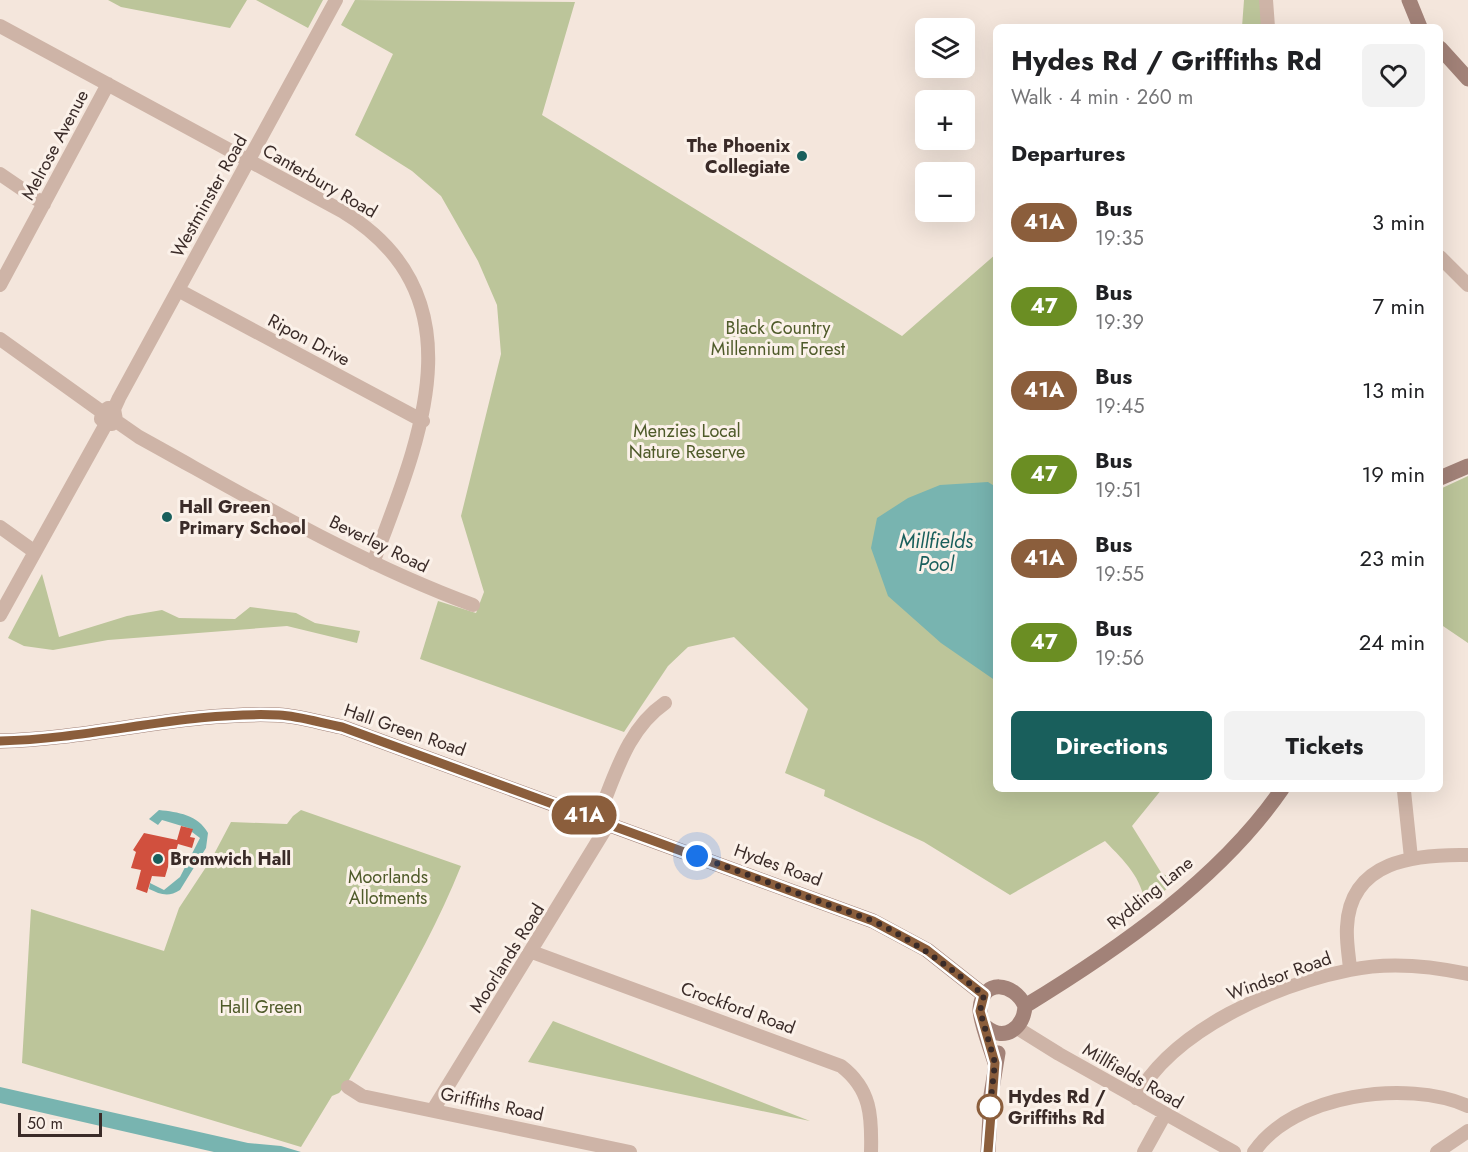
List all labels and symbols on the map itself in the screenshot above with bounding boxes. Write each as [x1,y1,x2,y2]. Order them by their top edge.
street label: Melrose Avenue [15,85,95,205]
street label: Westminster Road [165,130,253,262]
place label: The Phoenix Collegiate [687,133,790,180]
street label: Canterbury Road [258,138,382,224]
marker: The Phoenix Collegiate [795,149,809,163]
street label: Ripon Drive [263,307,355,373]
park label: Black Country Millennium Forest [711,315,846,362]
park label: Menzies Local Nature Reserve [629,418,745,465]
place label: Hall Green Primary School [179,494,306,541]
street label: Beverley Road [325,509,433,579]
marker: Hall Green Primary School [160,510,174,524]
water label: Millfields Pool [899,527,973,579]
street label: Hall Green Road [341,697,469,763]
line badge: 41A [550,796,618,834]
street label: Hydes Road [730,837,826,893]
your location [682,841,712,871]
place label: Bromwich Hall [170,846,291,872]
street label: Rydding Lane [1101,850,1199,936]
marker: Bromwich Hall [151,852,165,866]
park label: Moorlands Allotments [348,864,428,911]
street label: Moorlands Road [463,898,551,1018]
street label: Windsor Road [1223,945,1335,1007]
street label: Crockford Road [677,975,799,1041]
park label: Hall Green [219,994,303,1020]
street label: Millfields Road [1078,1037,1188,1115]
street label: Griffiths Road [438,1080,546,1128]
place label: Hydes Rd / Griffiths Rd [1008,1084,1106,1131]
marker: Hydes Rd / Griffiths Rd [977,1094,1003,1120]
scale bar [18,1110,102,1138]

